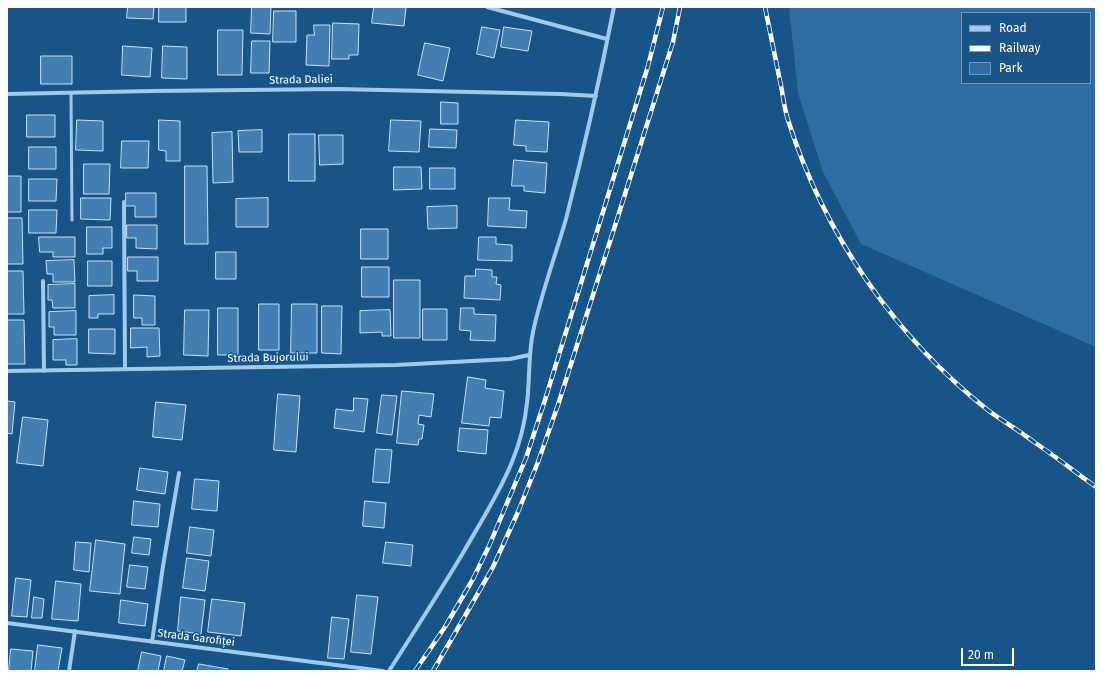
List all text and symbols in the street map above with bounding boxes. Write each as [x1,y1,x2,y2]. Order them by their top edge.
legend [961,12,1091,84]
text: Road [999,21,1027,35]
text: Railway [999,41,1040,55]
text: Park [999,61,1023,75]
street label: Strada Daliei [269,73,333,87]
street label: Strada Bujorului [227,351,309,365]
street label: Strada Garofiței [157,627,235,649]
scale bar [963,640,1016,666]
text: 20 m [968,648,994,662]

